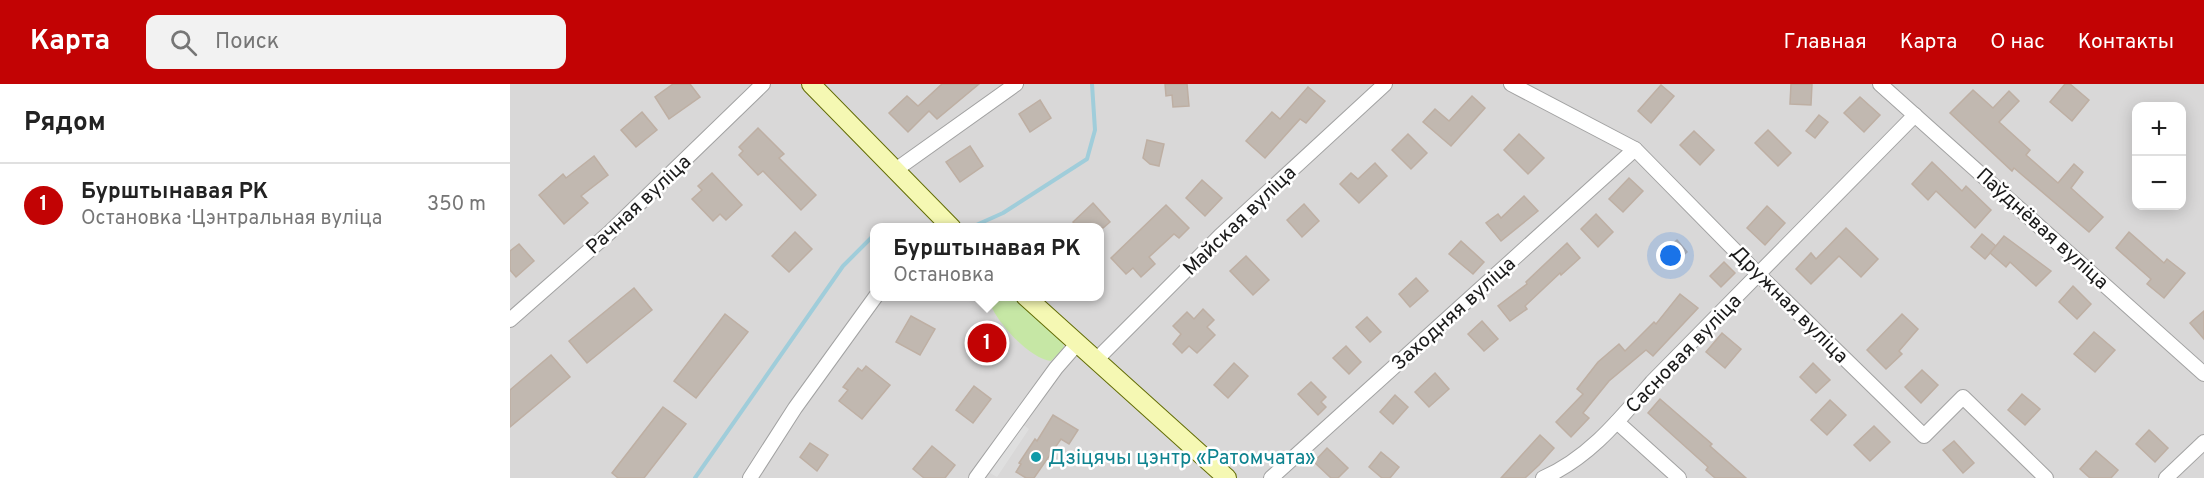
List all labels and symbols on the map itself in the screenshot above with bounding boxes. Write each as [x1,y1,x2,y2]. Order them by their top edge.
street label: Рачная вуліца [581,150,697,261]
street label: Майская вуліца [1178,161,1303,282]
street label: Паўднёвая вуліца [1970,163,2113,296]
your location [1656,241,1685,270]
street label: Дружная вуліца [1724,241,1853,370]
street label: Заходняя вуліца [1387,252,1522,377]
street label: Сасновая вуліца [1621,289,1748,420]
pin: 1 [968,320,1006,366]
place label: Дзіцячы цэнтр «Ратомчата» [1048,446,1316,472]
marker: Дзіцячы цэнтр «Ратомчата» [1029,450,1043,464]

